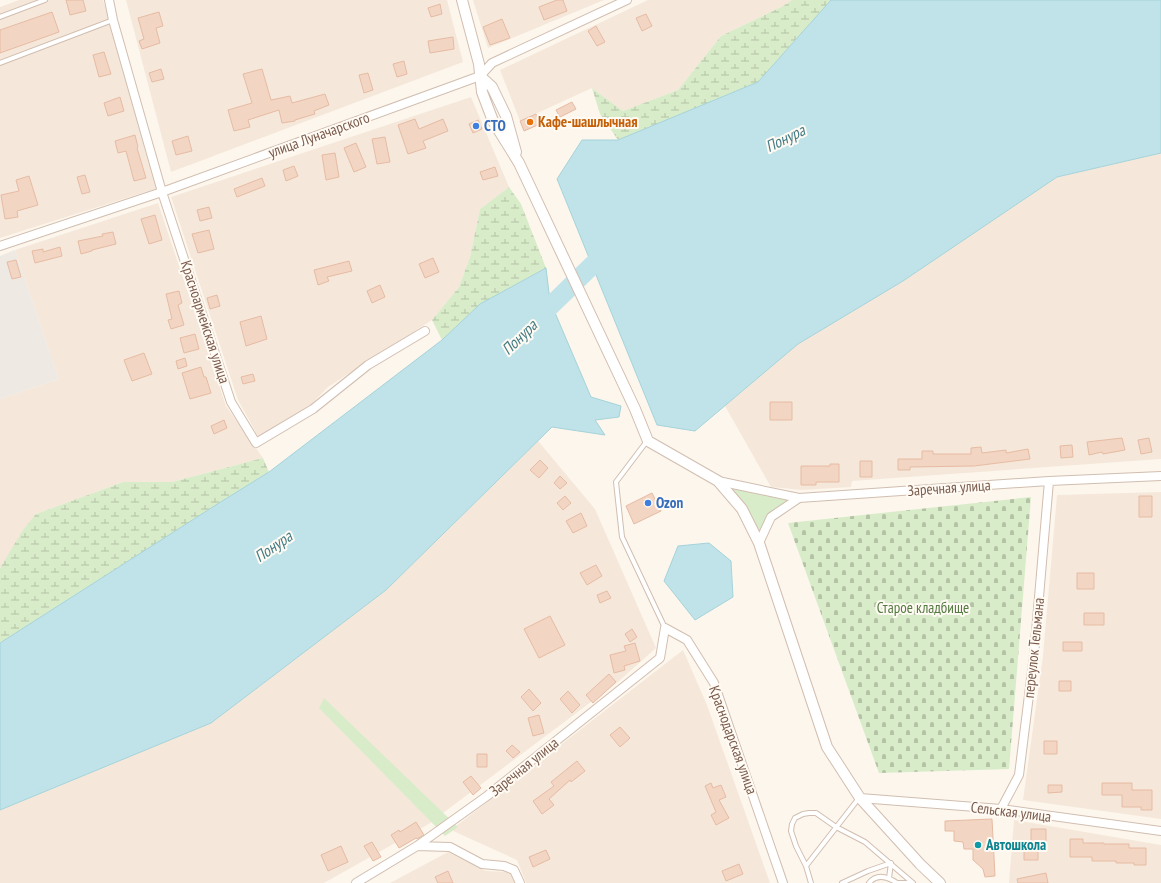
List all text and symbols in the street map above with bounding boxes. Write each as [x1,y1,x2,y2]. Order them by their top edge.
street label: улица Луначарского [266,107,372,162]
place label: Кафе-шашлычная [538,112,637,131]
place label: СТО [484,116,506,135]
marker: Кафе-шашлычная [525,117,535,127]
water label: Понура [762,119,810,156]
marker: СТО [471,121,481,131]
street label: Красноармейская улица [177,258,234,386]
water label: Понура [497,314,542,359]
street label: Заречная улица [907,475,991,500]
place label: Ozon [656,493,683,512]
marker: Ozon [643,498,653,508]
water label: Понура [250,525,297,566]
street label: переулок Тельмана [1019,597,1048,699]
park label: Старое кладбище [877,598,969,617]
street label: Краснодарская улица [705,683,762,797]
street label: Заречная улица [485,733,562,800]
street label: Сельская улица [970,797,1052,826]
place label: Автошкола [985,835,1046,854]
marker: Автошкола [973,840,983,850]

